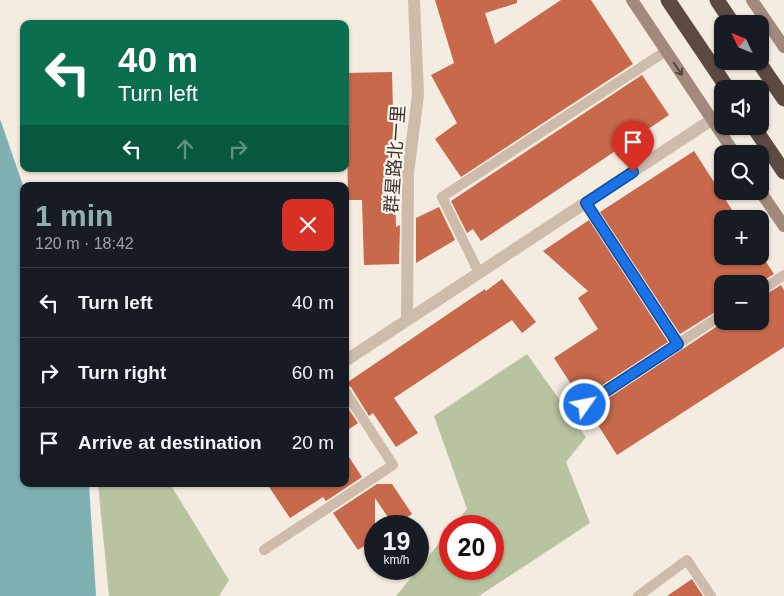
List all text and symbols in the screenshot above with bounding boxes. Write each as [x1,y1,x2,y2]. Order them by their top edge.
north arrow [714,15,769,70]
map controls [714,15,769,330]
icon: left [35,40,100,105]
text: 40 m [118,40,198,79]
one-way arrow [674,62,684,76]
button: sound [714,80,769,135]
text: Turn left [118,81,198,106]
street label: 群星路北一里 [381,104,409,214]
pin [612,121,654,172]
icon: arrive [619,128,647,156]
icon: left [118,135,146,163]
icon: ahead [171,135,199,163]
icon: right [224,135,252,163]
button: search [714,145,769,200]
text: 1 min [35,199,113,232]
button: close [282,199,334,251]
button: + [714,210,769,265]
text: 120 m · 18:42 [35,235,134,252]
button: − [714,275,769,330]
icon: left [35,289,63,317]
text: Turn left [78,292,153,313]
text: 40 m [292,292,334,313]
icon: right [35,359,63,387]
text: Turn right [78,362,166,383]
text: 60 m [292,362,334,383]
position arrow [558,378,610,430]
icon: arrive [35,429,63,457]
text: Arrive at destination [78,432,262,453]
text: 20 m [292,432,334,453]
speed limit sign: 20 [439,515,504,580]
text: 19 [383,527,410,555]
text: km/h [383,553,410,567]

